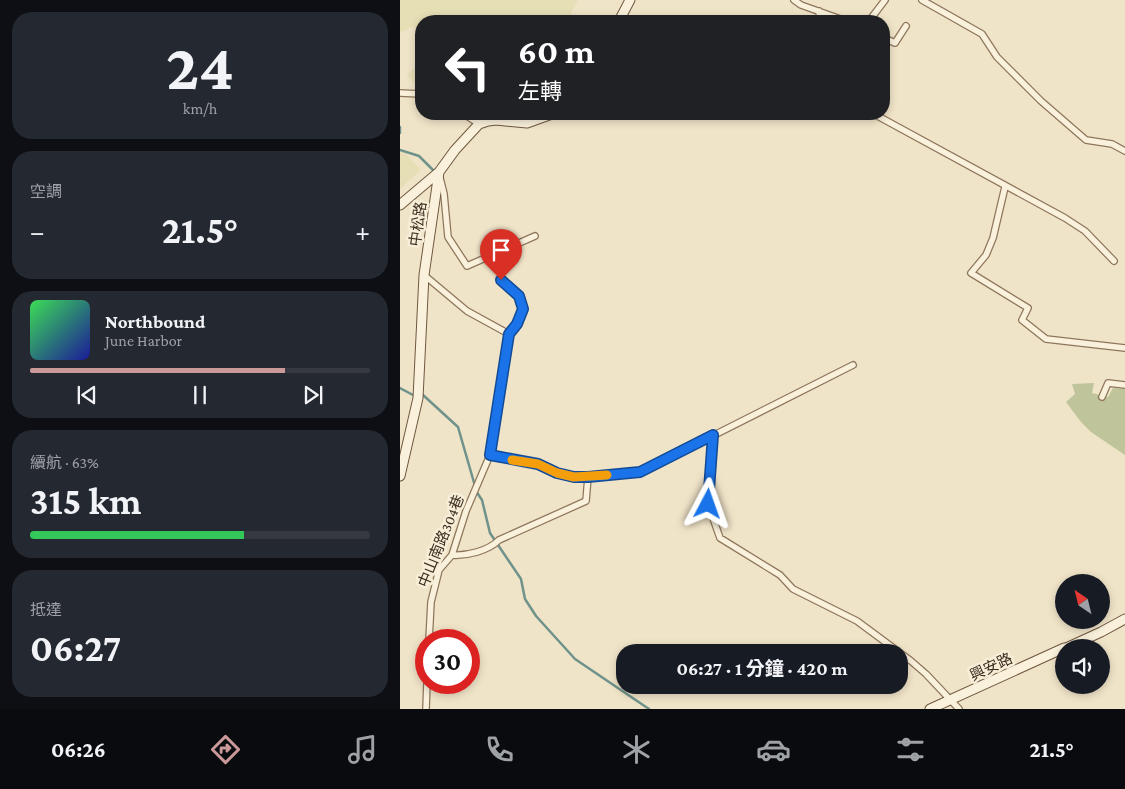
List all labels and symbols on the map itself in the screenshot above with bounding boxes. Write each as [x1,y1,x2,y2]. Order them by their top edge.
street label: 中松路 [407,201,429,247]
pin [480,229,522,280]
position arrow [681,477,733,529]
street label: 中山南路304巷 [415,492,467,590]
north arrow [1055,574,1110,629]
speed limit sign: 30 [415,629,480,694]
street label: 興安路 [967,650,1015,684]

